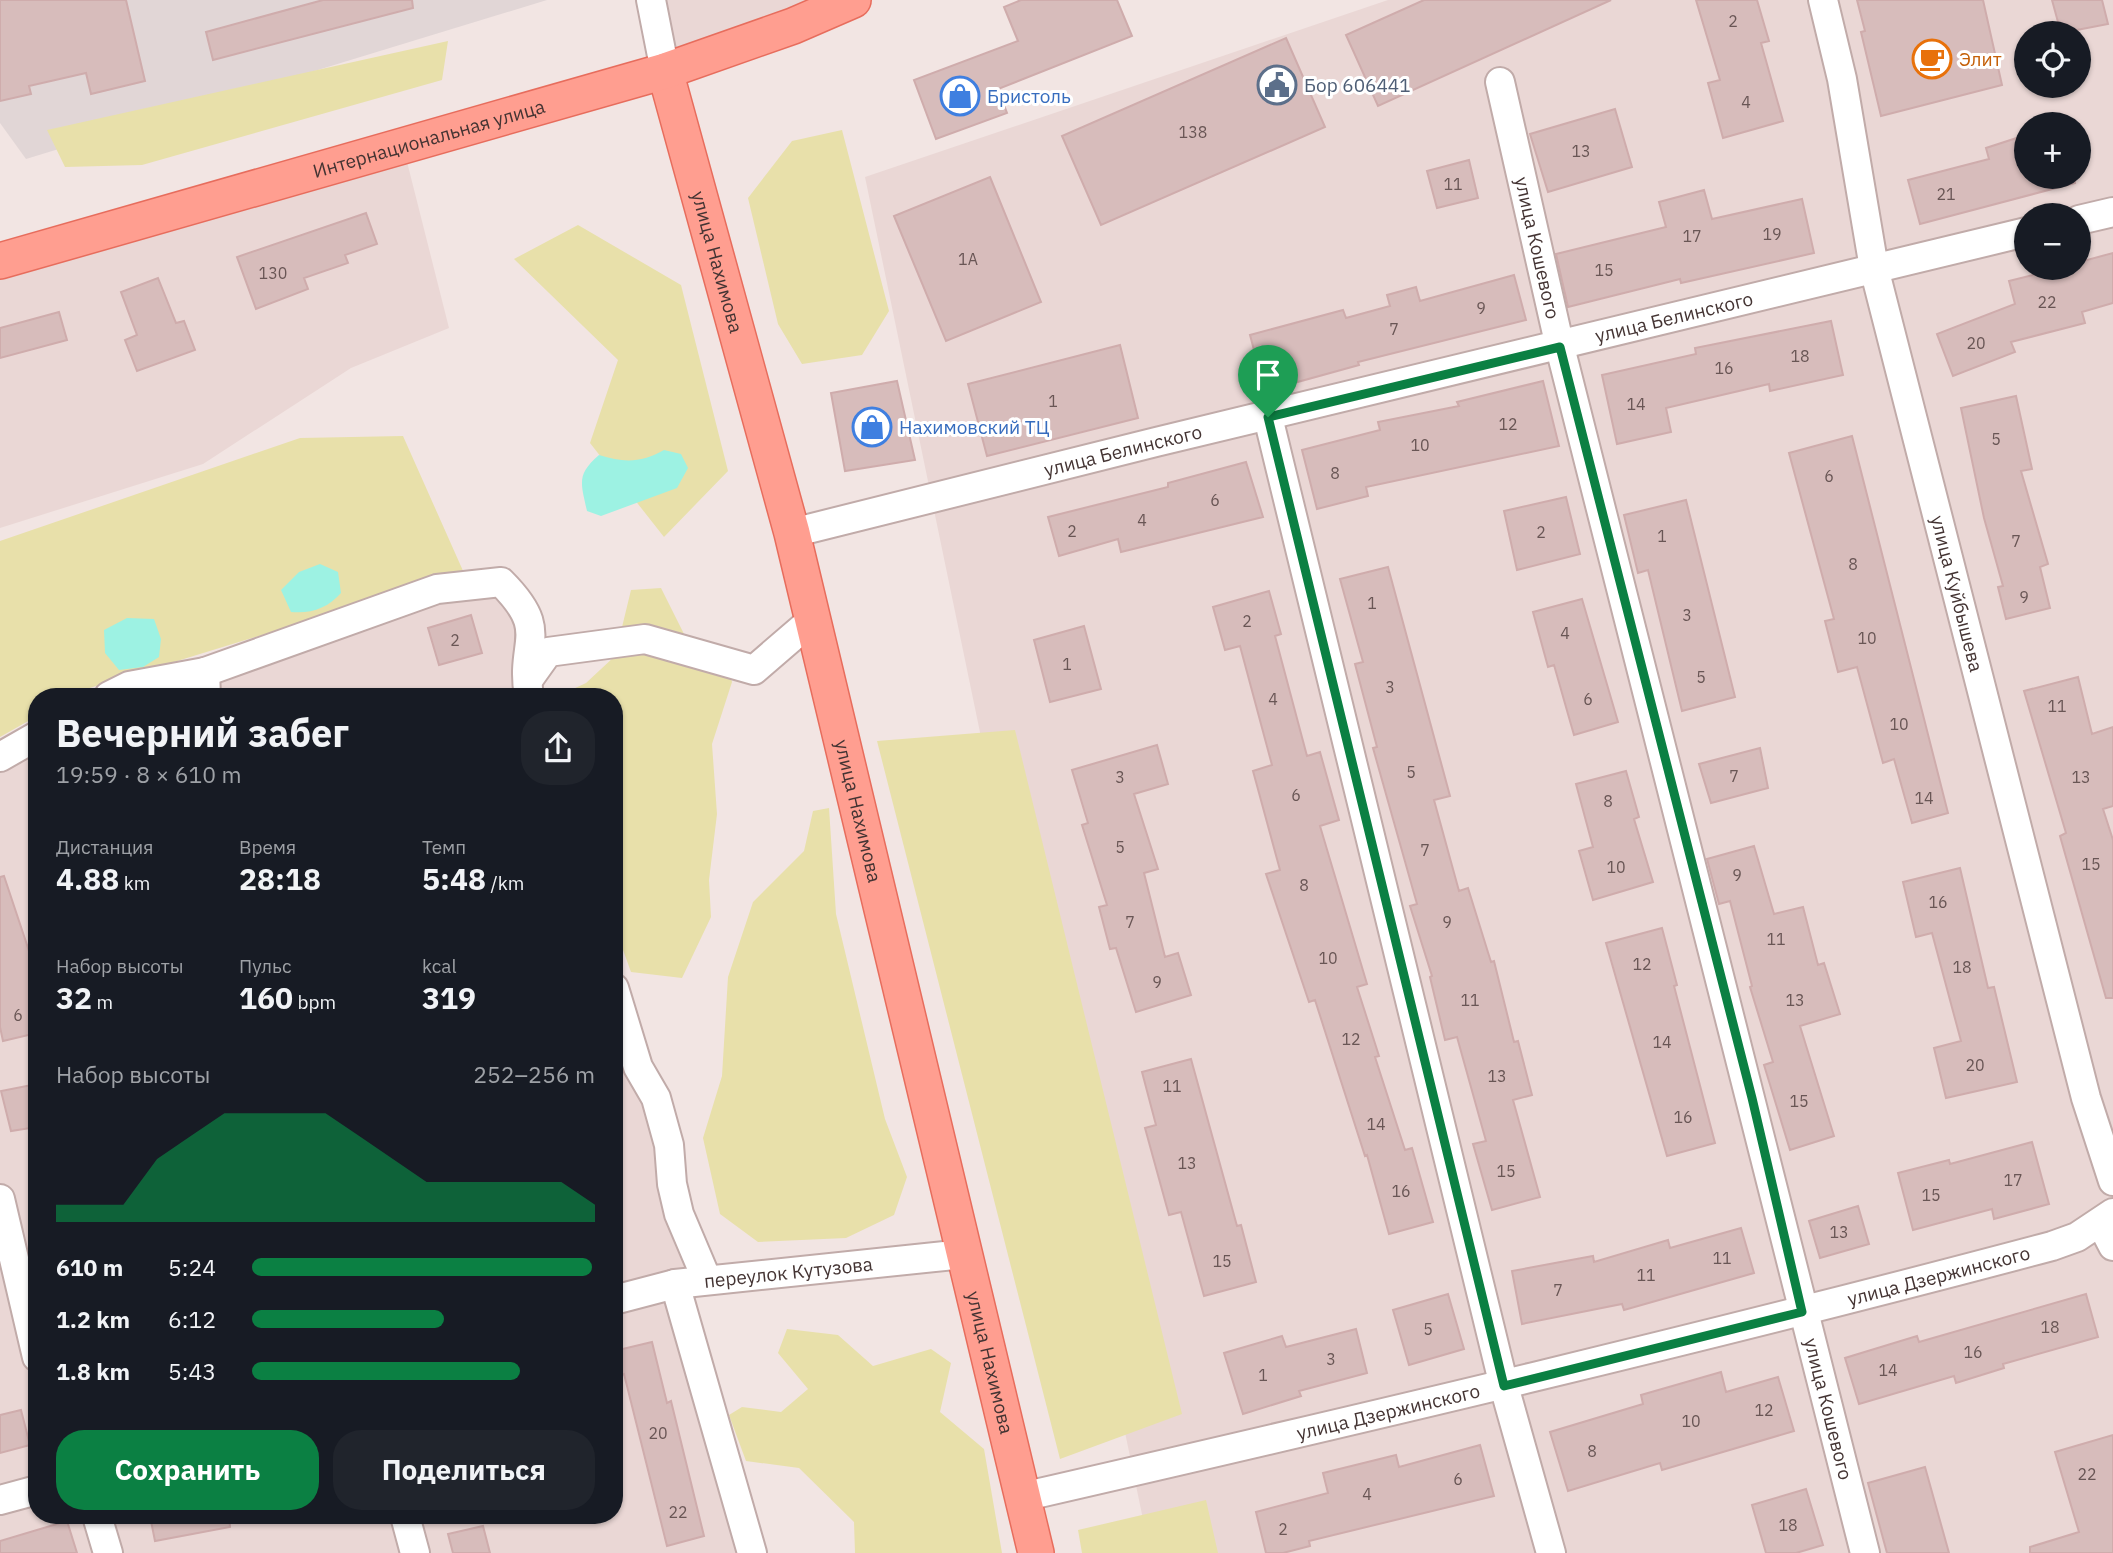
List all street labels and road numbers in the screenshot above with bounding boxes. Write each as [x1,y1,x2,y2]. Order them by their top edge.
street label: Интернациональная улица [310,94,548,183]
street label: улица Кошевого [1510,174,1565,321]
street label: улица Нахимова [687,188,748,336]
street label: улица Белинского [1592,286,1755,348]
street label: улица Белинского [1041,419,1204,482]
street label: улица Куйбышева [1926,513,1989,674]
street label: улица Нахимова [830,737,887,885]
street label: улица Дзержинского [1845,1240,2032,1311]
street label: переулок Кутузова [703,1252,874,1293]
street label: улица Нахимова [962,1289,1019,1436]
street label: улица Кошевого [1799,1335,1858,1482]
street label: улица Дзержинского [1294,1378,1482,1445]

